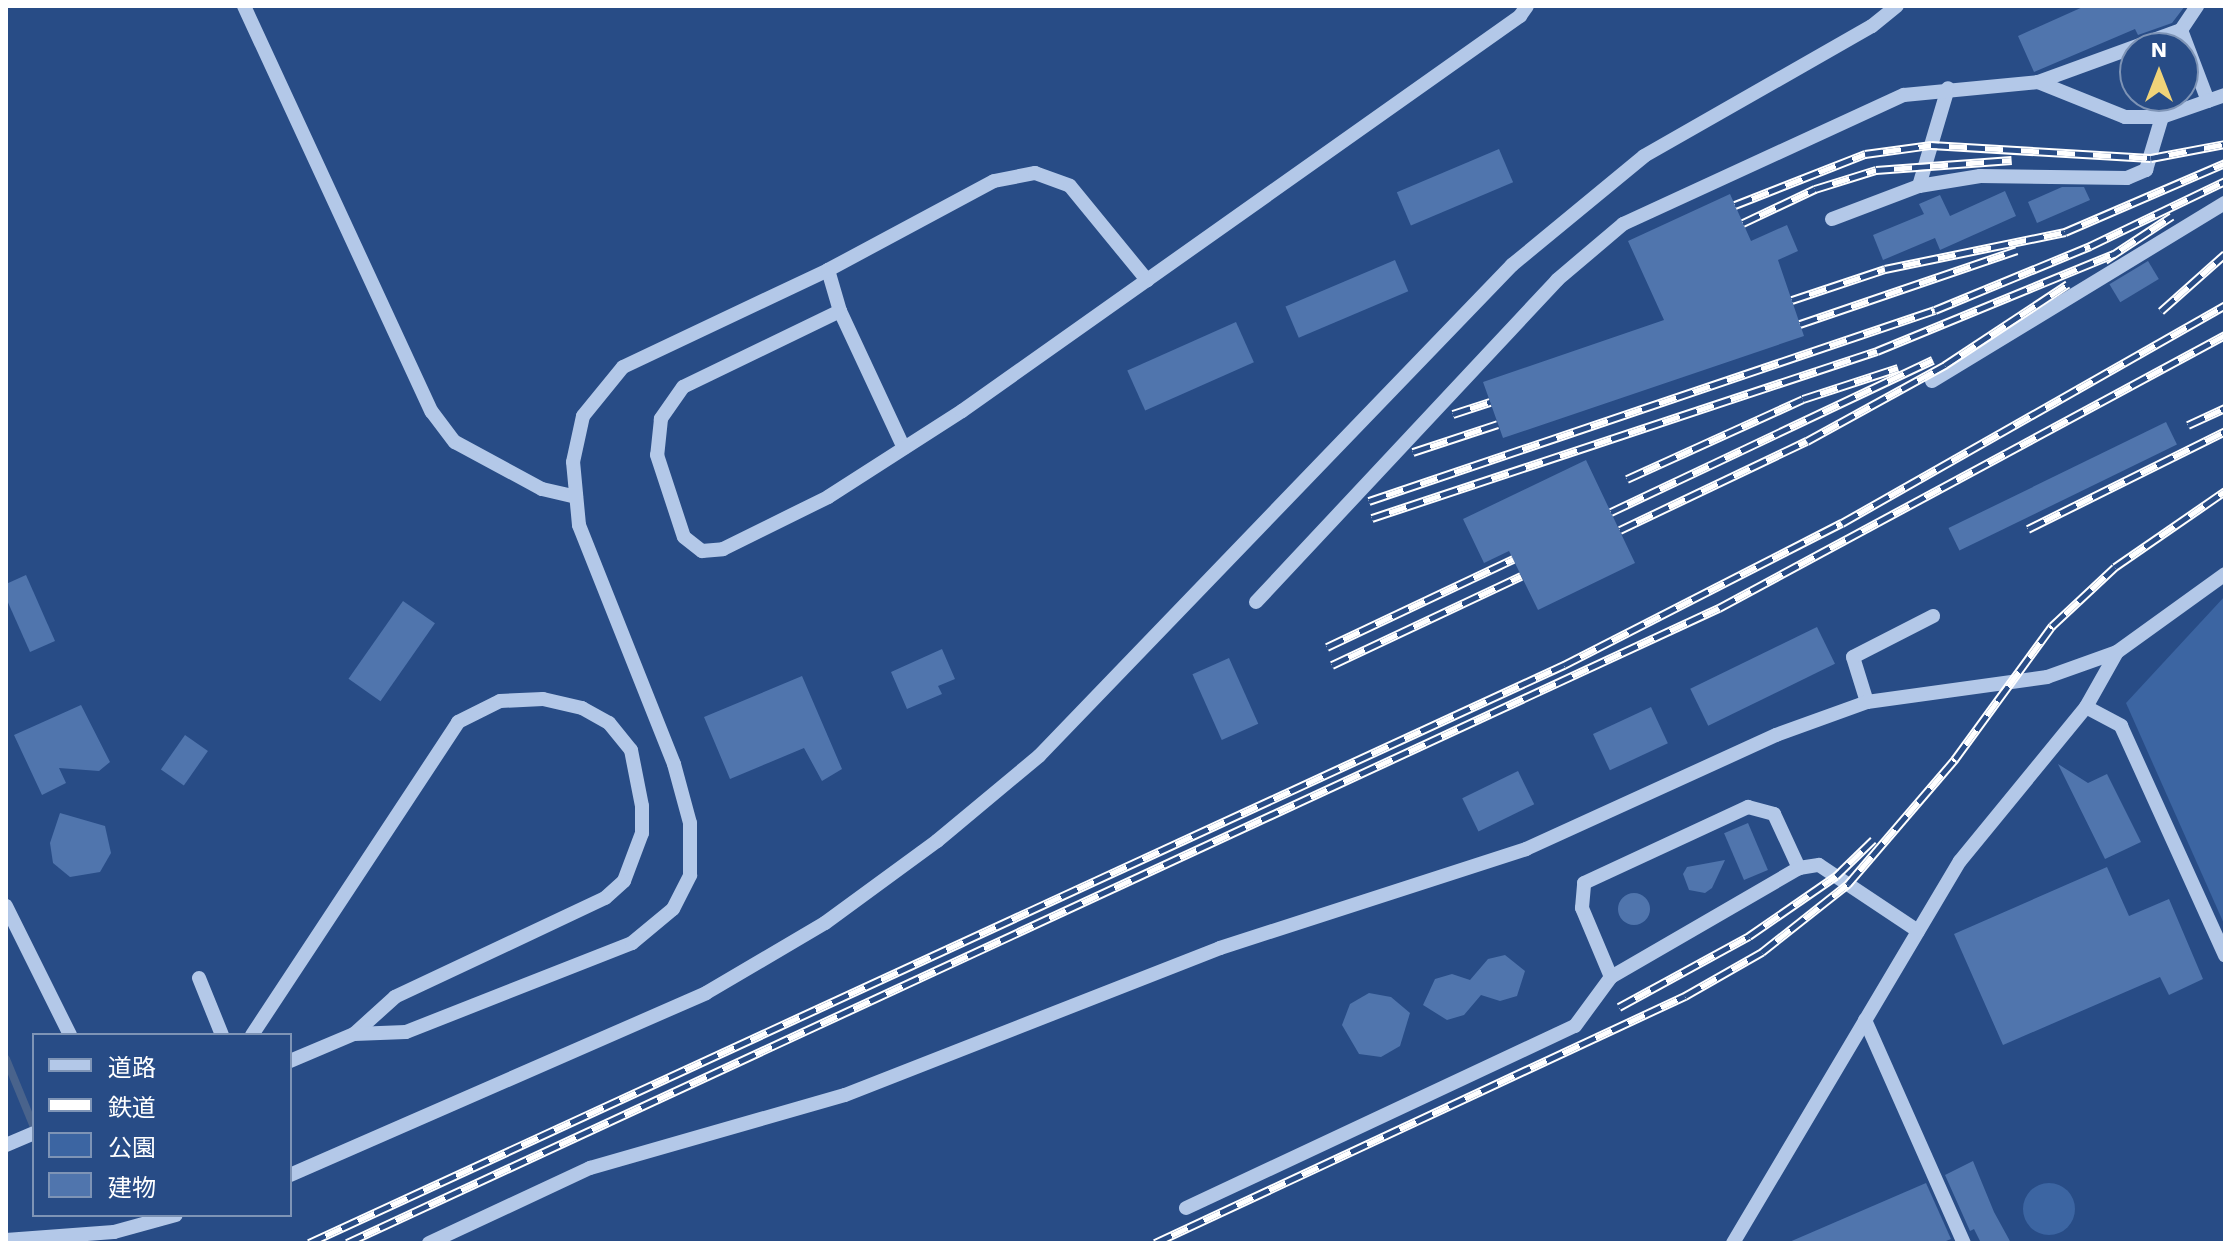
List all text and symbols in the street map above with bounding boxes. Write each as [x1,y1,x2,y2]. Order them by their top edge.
north arrow [2119,32,2199,112]
text: N [2151,37,2167,62]
legend [32,1033,292,1217]
text: 道路 [108,1054,156,1082]
text: 鉄道 [108,1094,156,1122]
text: 公園 [108,1134,156,1162]
text: 建物 [108,1174,156,1202]

